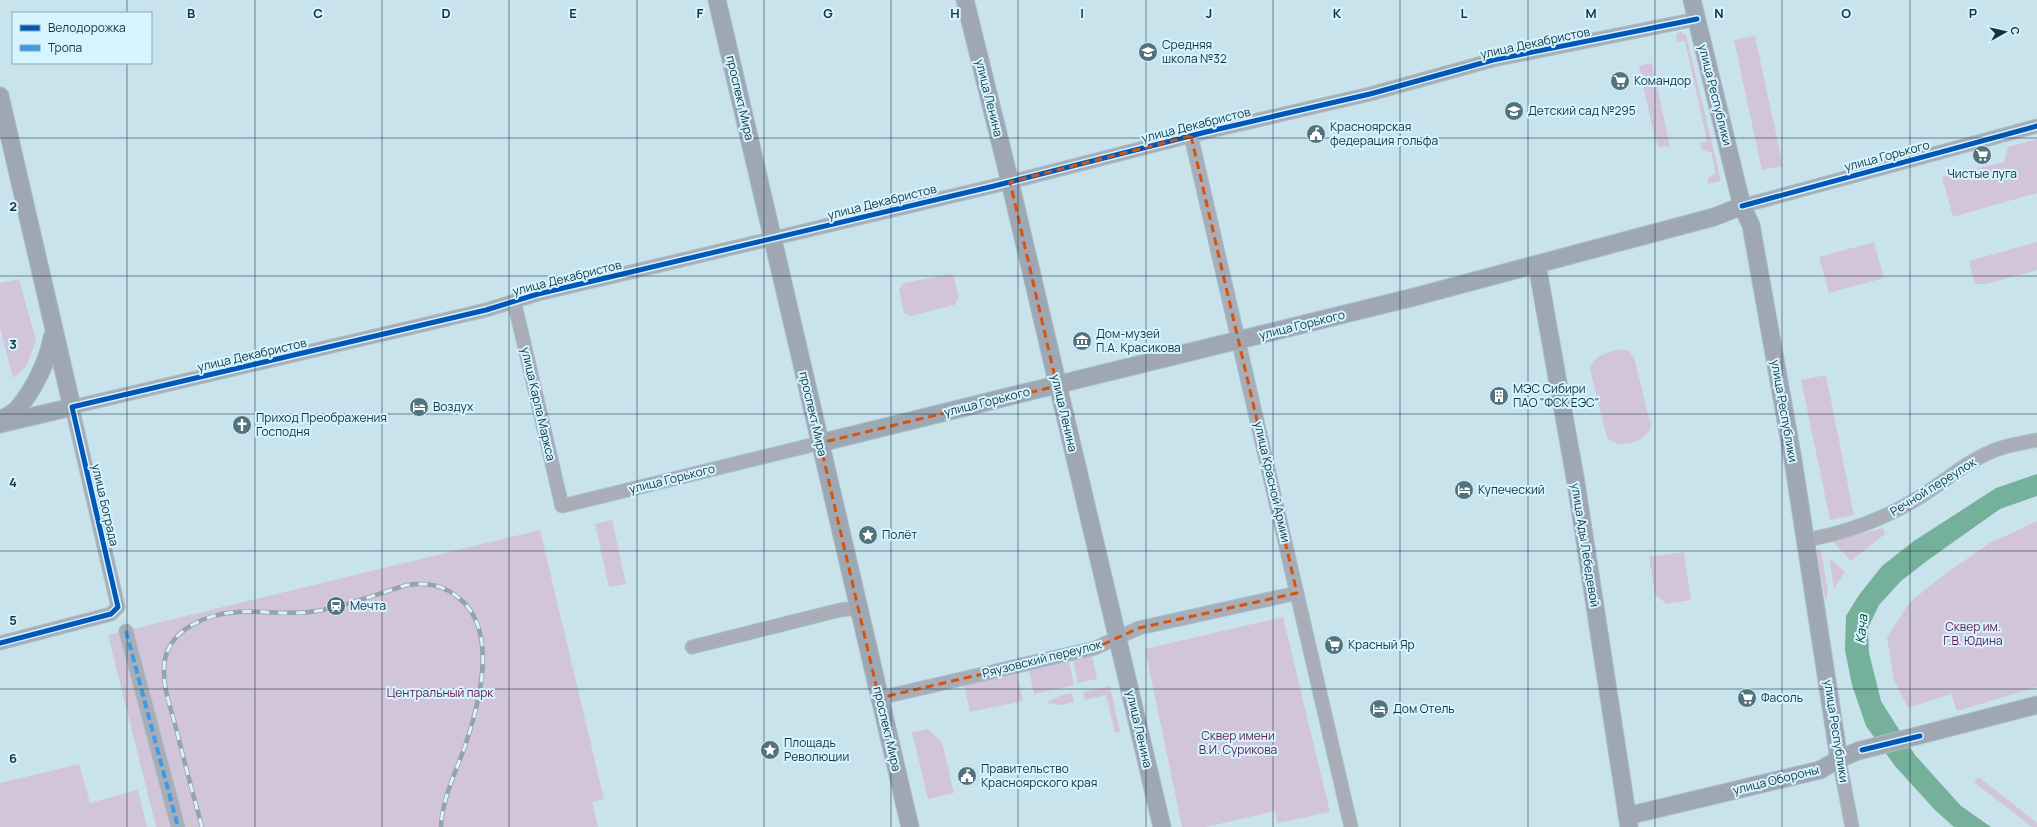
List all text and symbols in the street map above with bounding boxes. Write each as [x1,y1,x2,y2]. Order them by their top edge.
text: B [187,4,195,22]
text: C [313,4,323,22]
text: D [441,4,451,22]
text: E [569,4,577,22]
text: F [697,4,704,22]
text: G [823,4,833,22]
text: H [950,4,960,22]
text: I [1080,4,1084,22]
text: J [1206,4,1212,22]
text: K [1333,4,1342,22]
text: L [1461,4,1468,22]
text: M [1585,4,1597,22]
text: N [1714,4,1724,22]
text: O [1841,4,1851,22]
text: P [1969,4,1977,22]
legend [12,12,152,64]
north arrow [1985,12,2025,52]
text: Велодорожка [48,19,126,36]
street label: улица Декабристов [1479,22,1592,62]
text: С [2007,25,2023,36]
place label: Средняя школа №32 [1162,36,1227,67]
text: Тропа [48,39,82,56]
school or university icon: Средняя школа №32 [1137,41,1159,63]
street label: улица Республики [1695,42,1736,147]
street label: проспект Мира [722,54,759,142]
street label: улица Ленина [972,57,1007,138]
supermarket icon: Командор [1609,70,1631,92]
place label: Командор [1634,72,1691,89]
school or university icon: Детский сад №295 [1503,100,1525,122]
place label: Детский сад №295 [1528,102,1636,119]
street label: улица Декабристов [1140,103,1253,146]
place label: Красноярская федерация гольфа [1330,118,1438,149]
public building icon: Красноярская федерация гольфа [1305,123,1327,145]
street label: улица Горького [1842,136,1931,175]
supermarket icon: Чистые луга [1971,144,1993,166]
place label: Чистые луга [1947,165,2017,182]
street label: улица Декабристов [826,180,939,223]
text: 2 [9,197,17,215]
street label: улица Декабристов [511,256,624,299]
street label: улица Горького [1257,306,1347,343]
place label: Дом-музей П.А. Красикова [1096,325,1181,356]
museum icon: Дом-музей П.А. Красикова [1071,330,1093,352]
street label: улица Декабристов [196,334,309,375]
text: 3 [9,335,17,353]
street label: улица Карла Маркса [517,345,560,462]
street label: улица Республики [1767,358,1802,464]
street label: проспект Мира [795,370,832,458]
street label: улица Ленина [1047,372,1082,453]
place label: МЭС Сибири ПАО "ФСК ЕЭС" [1513,380,1599,411]
street label: улица Горького [942,383,1032,420]
building icon: МЭС Сибири ПАО "ФСК ЕЭС" [1488,385,1510,407]
hotel icon: Воздух [408,396,430,418]
place label: Воздух [433,398,474,415]
place label: Приход Преображения Господня [256,409,387,440]
church icon: Приход Преображения Господня [231,414,253,436]
street label: улица Красной Армии [1250,420,1295,544]
street label: Речной переулок [1887,453,1980,520]
street label: улица Горького [627,460,717,497]
street label: улица Бограда [88,462,123,548]
text: 4 [9,473,17,491]
hotel icon: Купеческий [1453,479,1475,501]
place label: Купеческий [1478,481,1545,498]
street label: улица Ады Лебедевой [1567,482,1604,608]
place icon: Полёт [857,524,879,546]
place label: Полёт [882,526,917,543]
station icon: Мечта [325,595,347,617]
place label: Мечта [350,597,386,614]
text: 5 [9,611,17,629]
water label: Кача [1851,613,1872,644]
park label: Сквер им. Г.В. Юдина [1943,618,2003,649]
supermarket icon: Красный Яр [1323,634,1345,656]
street label: Ряузовский переулок [980,635,1104,682]
place label: Красный Яр [1348,636,1415,653]
street label: улица Республики [1820,678,1853,784]
park label: Центральный парк [387,684,494,701]
street label: проспект Мира [869,685,906,773]
supermarket icon: Фасоль [1736,687,1758,709]
street label: улица Ленина [1122,688,1157,769]
place label: Фасоль [1761,689,1803,706]
hotel icon: Дом Отель [1368,698,1390,720]
place label: Дом Отель [1393,700,1455,717]
park label: Сквер имени В.И. Сурикова [1199,727,1277,758]
place label: Площадь Революции [784,734,849,765]
place icon: Площадь Революции [759,739,781,761]
text: 6 [9,749,17,767]
place label: Правительство Красноярского края [981,760,1097,791]
street label: улица Обороны [1731,761,1821,798]
public building icon: Правительство Красноярского края [956,765,978,787]

